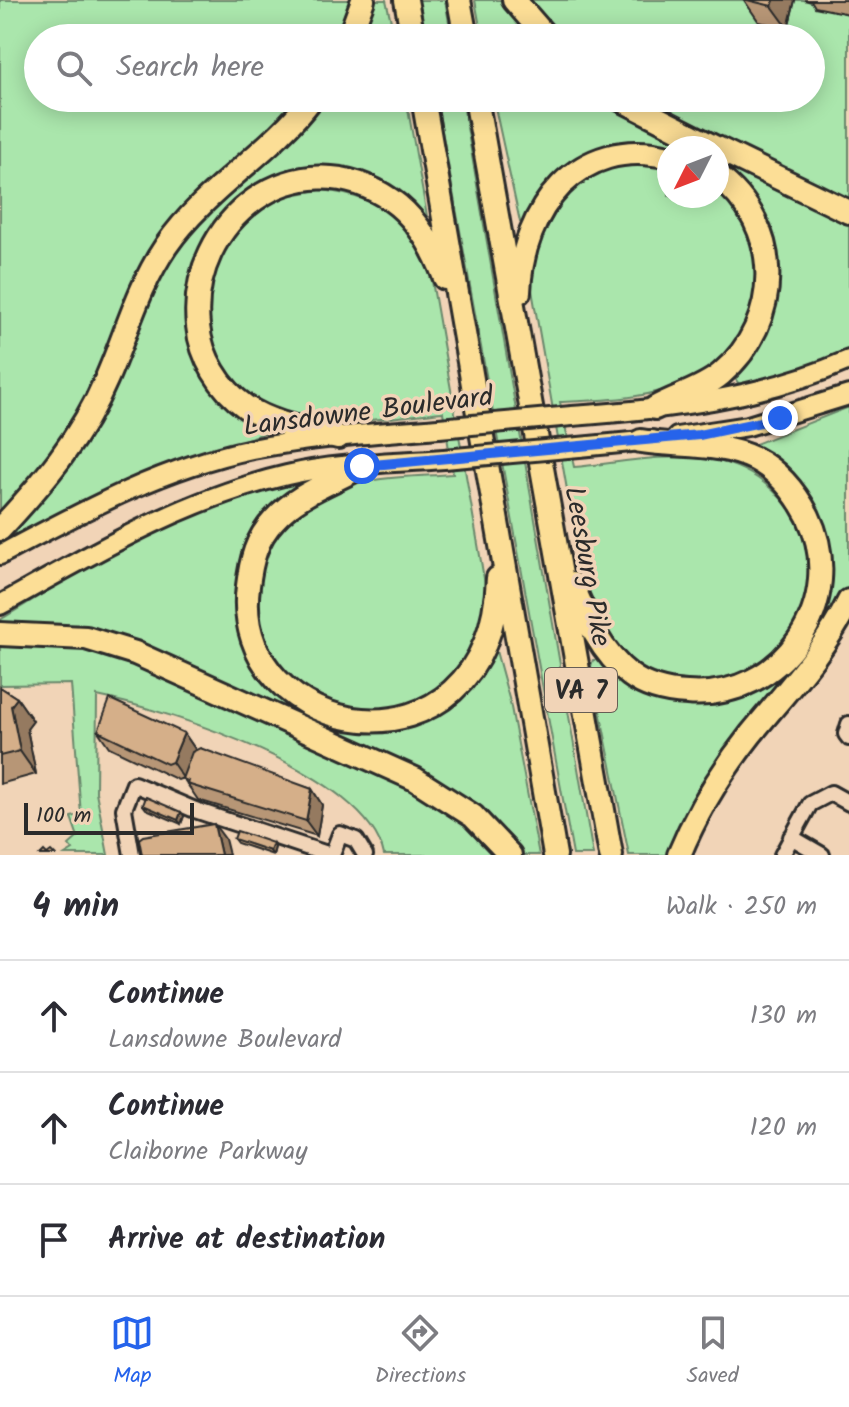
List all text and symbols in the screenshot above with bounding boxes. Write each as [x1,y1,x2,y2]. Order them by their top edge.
search box [24,24,825,112]
text: Search here [116,44,264,92]
icon: search [52,46,96,90]
north arrow [657,136,729,208]
street label: Lansdowne Boulevard [241,375,497,450]
route end [762,400,798,436]
route start [344,448,380,484]
street label: Leesburg Pike [550,483,623,650]
road number: VA 7 [545,668,617,712]
scale bar [24,799,194,835]
text: 100 m [36,799,91,834]
text: 4 min [32,880,119,934]
text: Walk · 250 m [666,886,817,928]
text: Continue [108,971,224,1019]
icon: ahead [32,994,76,1038]
text: 130 m [750,995,817,1037]
text: Lansdowne Boulevard [108,1019,341,1061]
text: Continue [108,1083,224,1131]
icon: ahead [32,1106,76,1150]
text: 120 m [750,1107,817,1149]
text: Claiborne Parkway [108,1131,307,1173]
text: Arrive at destination [108,1216,385,1264]
icon: arrive [32,1218,76,1262]
tab: Map [110,1311,154,1394]
tab: Directions [375,1311,466,1394]
tab: Saved [687,1311,739,1394]

